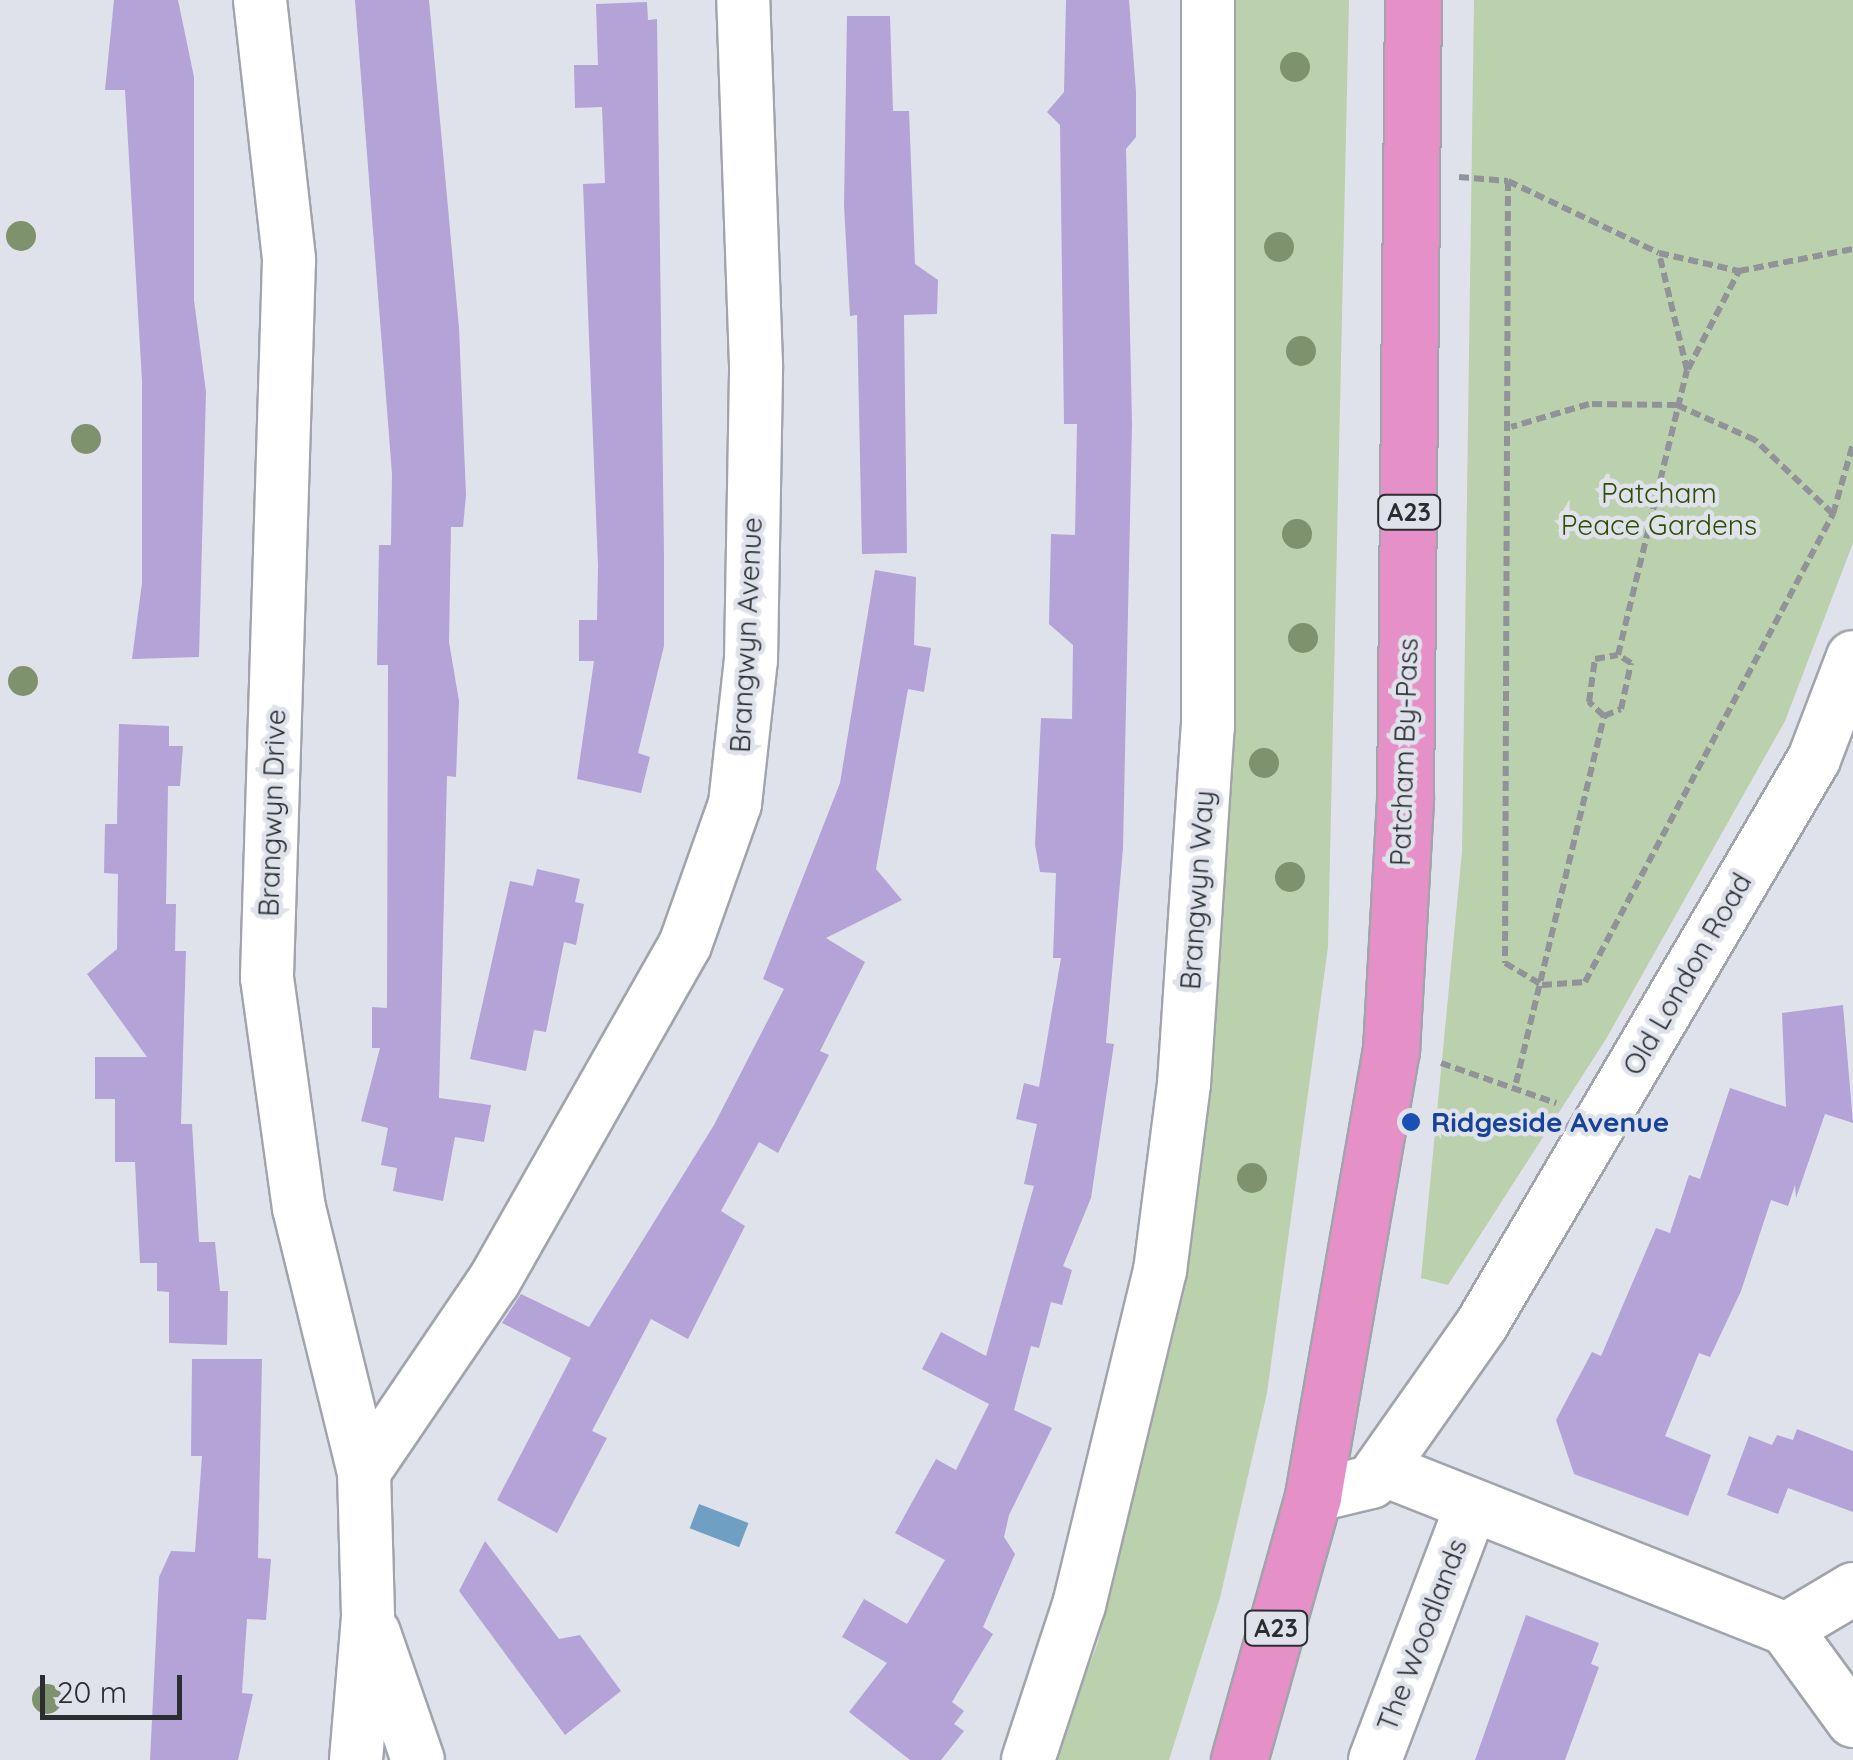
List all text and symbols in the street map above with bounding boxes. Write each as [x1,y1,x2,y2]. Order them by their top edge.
park label: Patcham Peace Gardens [1561,476,1757,542]
road number: A23 [1376,492,1442,532]
street label: Brangwyn Avenue [723,516,769,754]
street label: Patcham By-Pass [1383,637,1425,867]
street label: Brangwyn Drive [252,709,292,917]
street label: Brangwyn Way [1173,789,1221,991]
street label: Old London Road [1616,867,1758,1081]
place label: Ridgeside Avenue [1431,1105,1669,1139]
marker: Ridgeside Avenue [1400,1111,1422,1133]
street label: The Woodlands [1370,1534,1474,1736]
road number: A23 [1244,1608,1308,1648]
scale bar [45,1655,188,1717]
text: 20 m [57,1673,127,1711]

